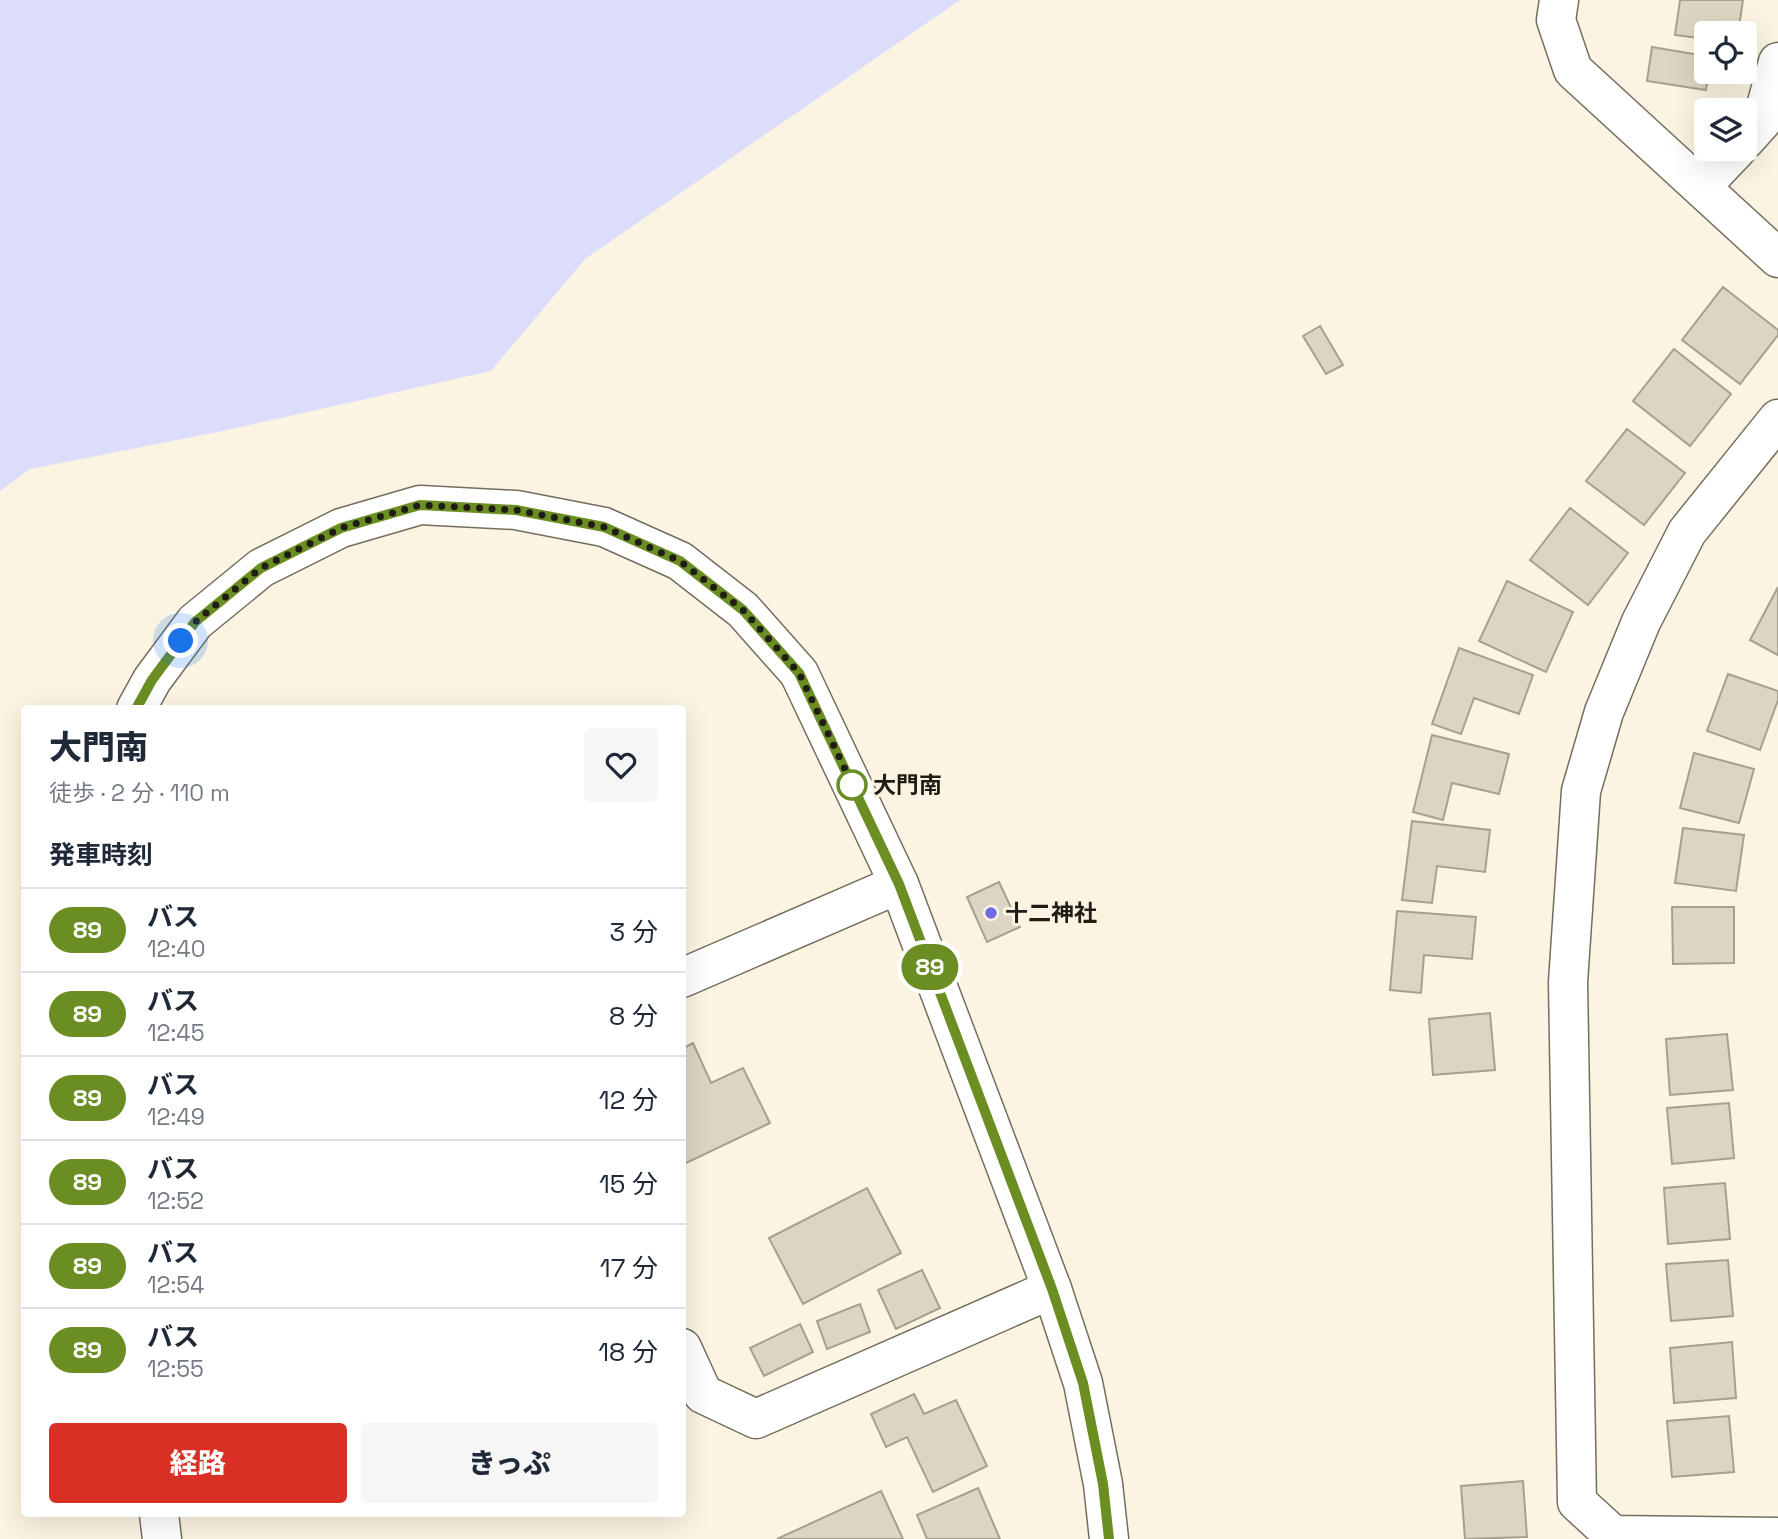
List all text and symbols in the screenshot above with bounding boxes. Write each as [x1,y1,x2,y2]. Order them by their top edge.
map controls [1694,21,1757,161]
button: locate [1694,21,1757,84]
button: layers [1694,98,1757,161]
your location [163,623,198,658]
text: 大門南 [49,727,148,769]
button: heart [584,728,658,802]
marker: 大門南 [837,770,867,800]
place label: 大門南 [873,770,942,800]
text: 徒歩 · 2 分 · 110 m [49,778,230,808]
text: 発車時刻 [49,838,153,872]
place label: 十二神社 [1005,898,1097,928]
text: バス [147,900,199,934]
marker: 十二神社 [983,905,999,921]
text: 89 [73,914,102,945]
text: 3 分 [610,915,658,949]
text: 12:40 [147,934,205,964]
line badge: 89 [898,944,962,990]
text: 89 [915,951,945,982]
text: バス [147,984,199,1018]
text: 89 [73,998,102,1029]
text: 8 分 [609,999,658,1033]
text: 12:45 [147,1018,204,1048]
text: バス [147,1068,199,1102]
text: 89 [73,1082,102,1113]
text: 12 分 [599,1083,658,1117]
text: 12:49 [147,1102,205,1132]
text: バス [147,1152,199,1186]
text: 89 [73,1166,102,1197]
text: 15 分 [599,1167,658,1201]
text: 12:52 [147,1186,204,1216]
text: バス [147,1236,199,1270]
text: 89 [73,1250,102,1281]
text: 17 分 [600,1251,658,1285]
text: 12:54 [147,1270,204,1300]
text: バス [147,1320,199,1354]
text: 89 [73,1334,102,1365]
text: 18 分 [598,1335,658,1369]
text: 12:55 [147,1354,204,1384]
button: 経路 [49,1423,347,1503]
button: きっぷ [361,1423,658,1503]

